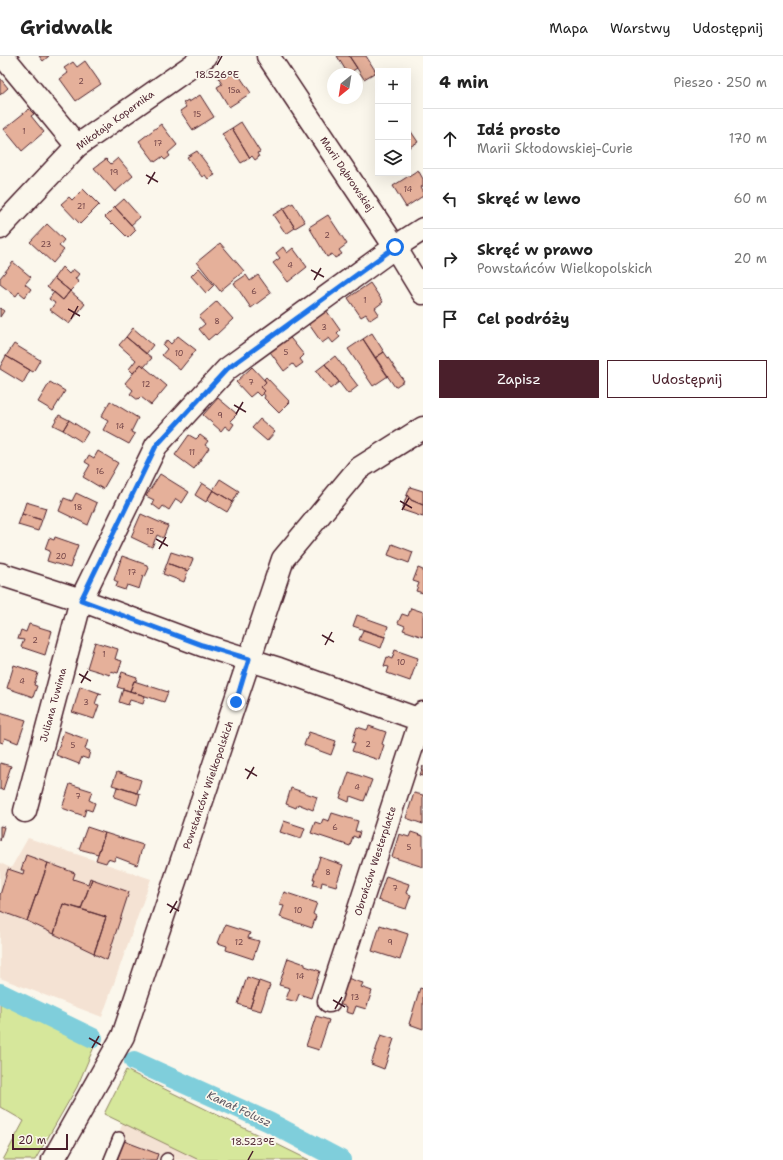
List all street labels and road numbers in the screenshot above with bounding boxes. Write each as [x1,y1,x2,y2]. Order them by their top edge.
street label: Mikołaja Kopernika [73,87,157,153]
street label: Marii Dąbrowskiej [317,134,377,214]
street label: Juliana Tuwima [37,666,69,744]
street label: Powstańców Wielkopolskich [180,719,236,851]
street label: Obrońców Westerplatte [351,804,399,917]

